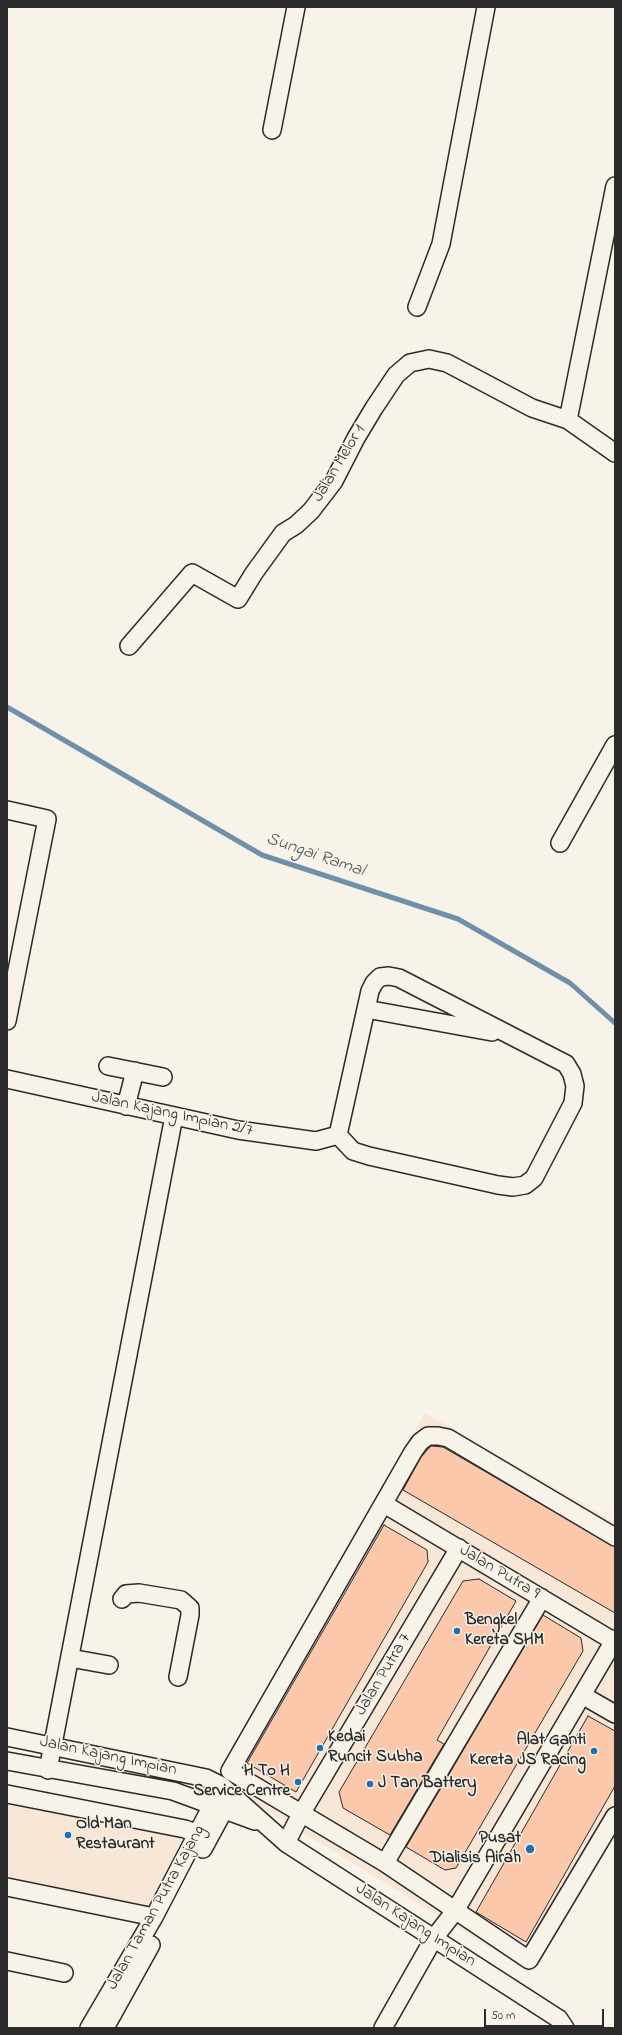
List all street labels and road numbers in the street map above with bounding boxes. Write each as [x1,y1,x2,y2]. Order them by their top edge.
street label: Jalan Melor 1 [309,422,371,506]
street label: Jalan Kajang Impian 2/7 [89,1088,255,1142]
street label: Jalan Putra 9 [455,1541,543,1605]
street label: Jalan Putra 7 [352,1630,416,1720]
street label: Jalan Kajang Impian [38,1733,178,1781]
street label: Jalan Taman Putra Kajang [103,1822,211,1994]
street label: Jalan Kajang Impian [351,1879,479,1973]

